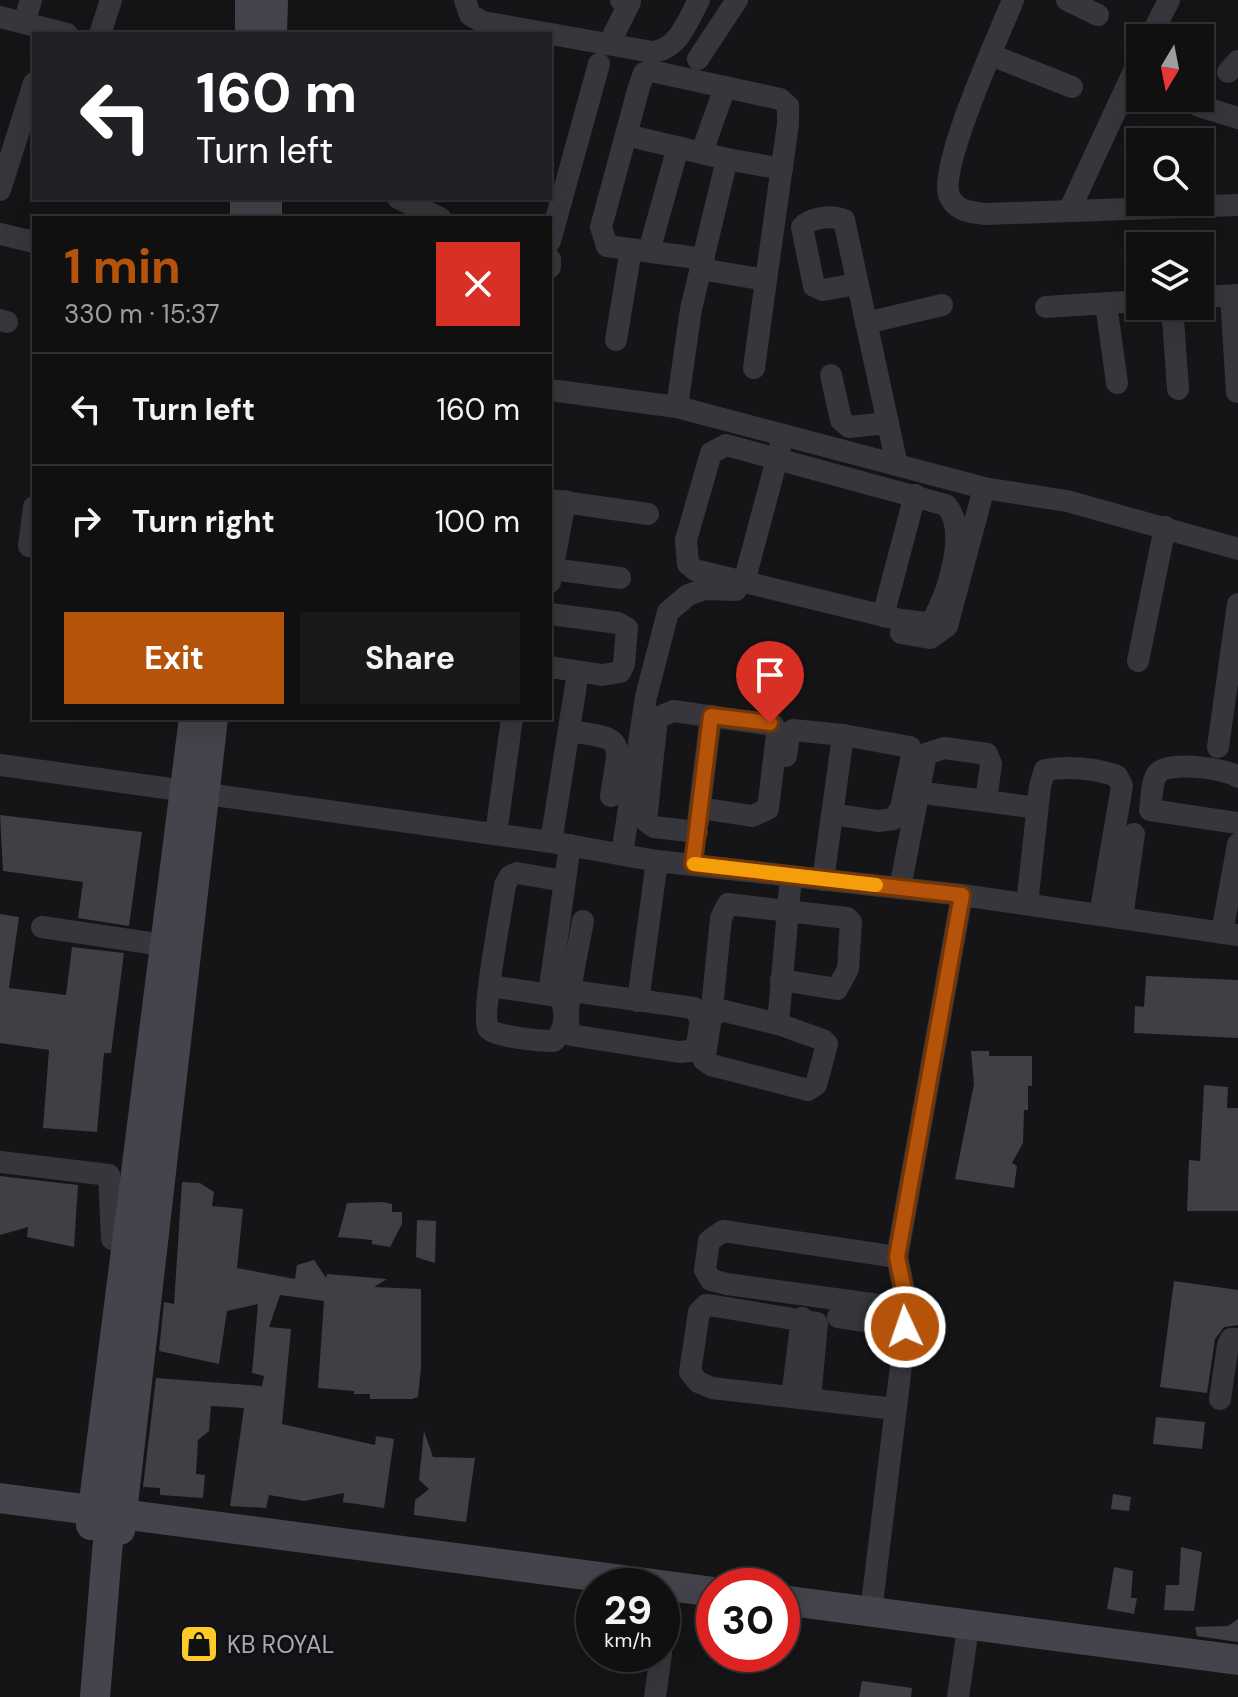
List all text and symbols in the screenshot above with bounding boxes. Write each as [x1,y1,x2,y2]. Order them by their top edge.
north arrow [1126,24,1214,112]
map controls [1126,24,1214,320]
text: 160 m [196,56,357,129]
icon: left [64,64,168,168]
text: Turn left [196,127,333,174]
button: search [1126,128,1214,216]
button: layers [1126,232,1214,320]
text: 1 min [64,235,181,298]
button: close [436,242,520,326]
text: 330 m · 15:37 [64,297,220,331]
icon: left [64,387,108,431]
text: Turn left [132,390,255,429]
text: 160 m [437,390,520,429]
icon: right [64,499,108,543]
text: Turn right [132,502,275,541]
text: 100 m [435,502,520,541]
button: Exit [64,612,284,704]
button: Share [300,612,520,704]
pin [736,641,804,723]
icon: arrive [748,653,792,697]
position arrow [863,1285,947,1369]
speed limit sign: 30 [696,1568,800,1672]
text: 29 [604,1584,652,1636]
shop icon: KB ROYAL [178,1623,220,1665]
text: km/h [604,1627,652,1653]
place label: KB ROYAL [227,1629,334,1660]

